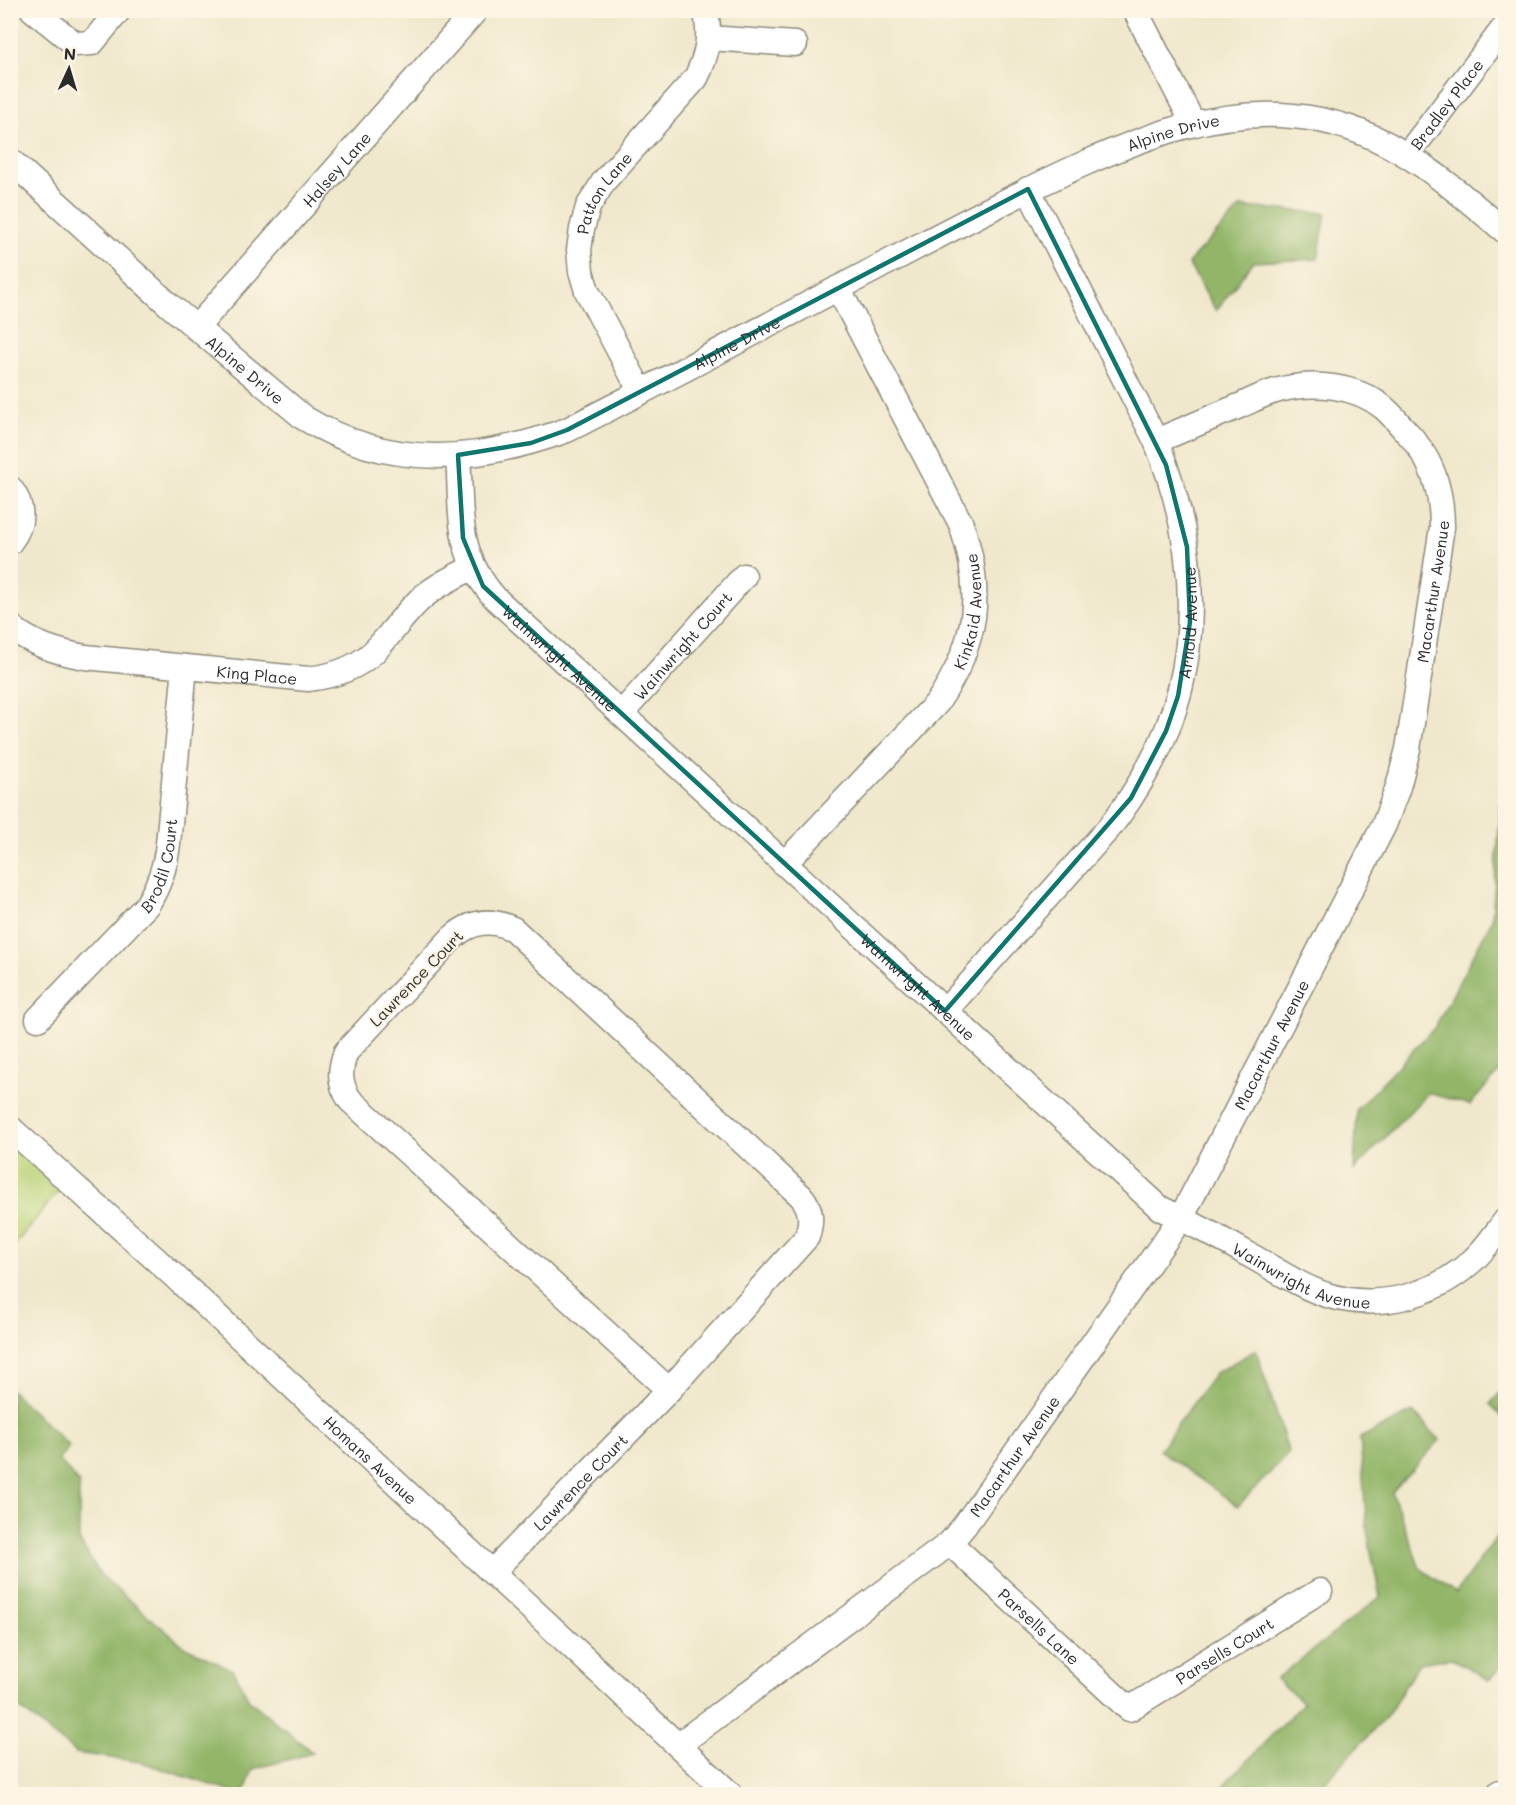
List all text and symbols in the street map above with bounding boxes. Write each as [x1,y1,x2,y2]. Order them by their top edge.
north arrow [39,39,99,99]
text: N [63,43,77,64]
street label: Bradley Place [1405,54,1487,153]
street label: Alpine Drive [1123,109,1221,155]
street label: Halsey Lane [297,127,375,211]
street label: Patton Lane [571,147,636,235]
street label: Alpine Drive [689,310,783,374]
street label: Alpine Drive [202,330,289,408]
street label: Macarthur Avenue [1411,520,1453,664]
street label: Kinkaid Avenue [948,552,985,673]
street label: Arnold Avenue [1172,566,1201,680]
street label: Wainwright Court [628,587,736,704]
street label: Wainwright Avenue [498,600,622,716]
street label: King Place [216,660,298,688]
street label: Brodil Court [135,818,181,917]
street label: Lawrence Court [364,925,468,1031]
street label: Wainwright Avenue [856,928,980,1044]
street label: Macarthur Avenue [1228,976,1313,1113]
street label: Wainwright Avenue [1229,1237,1371,1312]
street label: Macarthur Avenue [964,1391,1064,1520]
street label: Homans Avenue [320,1411,422,1508]
street label: Lawrence Court [528,1429,632,1534]
street label: Parsells Lane [994,1583,1085,1669]
street label: Parsells Court [1171,1612,1277,1688]

